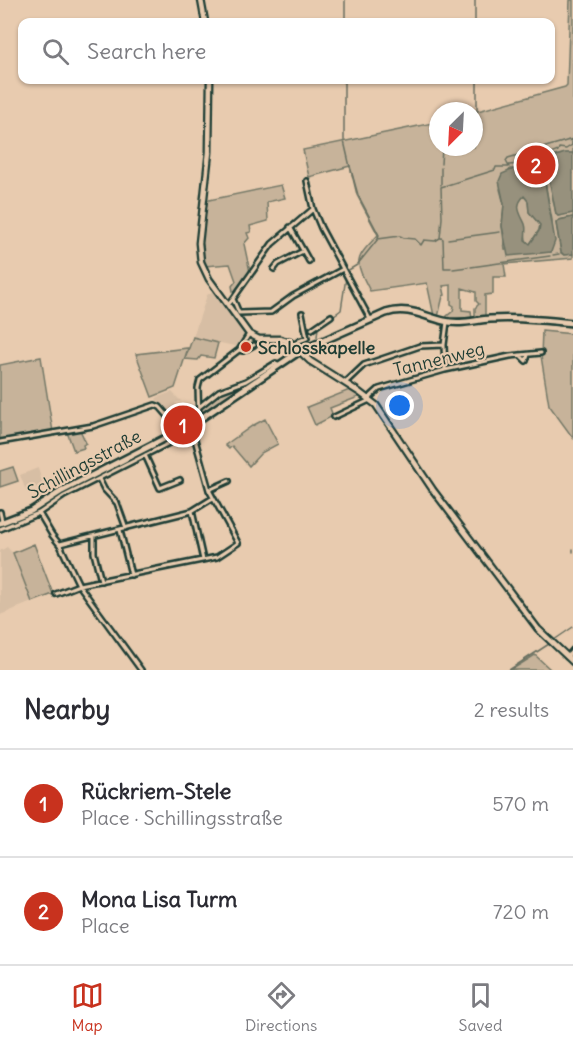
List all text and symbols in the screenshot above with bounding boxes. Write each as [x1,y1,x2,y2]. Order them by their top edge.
search box [18,18,555,84]
icon: search [39,35,72,68]
text: Search here [87,37,206,65]
north arrow [429,102,483,156]
pin: 2 [516,142,556,188]
place label: Schlosskapelle [258,336,375,359]
street label: Tannenweg [391,337,487,381]
marker: Schlosskapelle [239,340,253,354]
your location [385,391,414,420]
pin: 1 [164,402,202,448]
street label: Schillingsstraße [23,424,145,504]
text: Nearby [24,693,110,726]
text: 2 results [474,697,549,722]
text: Rückriem-Stele [81,777,231,805]
text: 1 [40,791,47,816]
text: 570 m [492,791,549,816]
text: Place · Schillingsstraße [81,805,283,830]
text: Mona Lisa Turm [81,885,237,913]
text: 2 [38,899,49,924]
text: 720 m [493,899,549,924]
text: Place [81,913,129,938]
tab: Map [71,979,104,1035]
tab: Directions [245,979,317,1035]
tab: Saved [459,979,502,1035]

